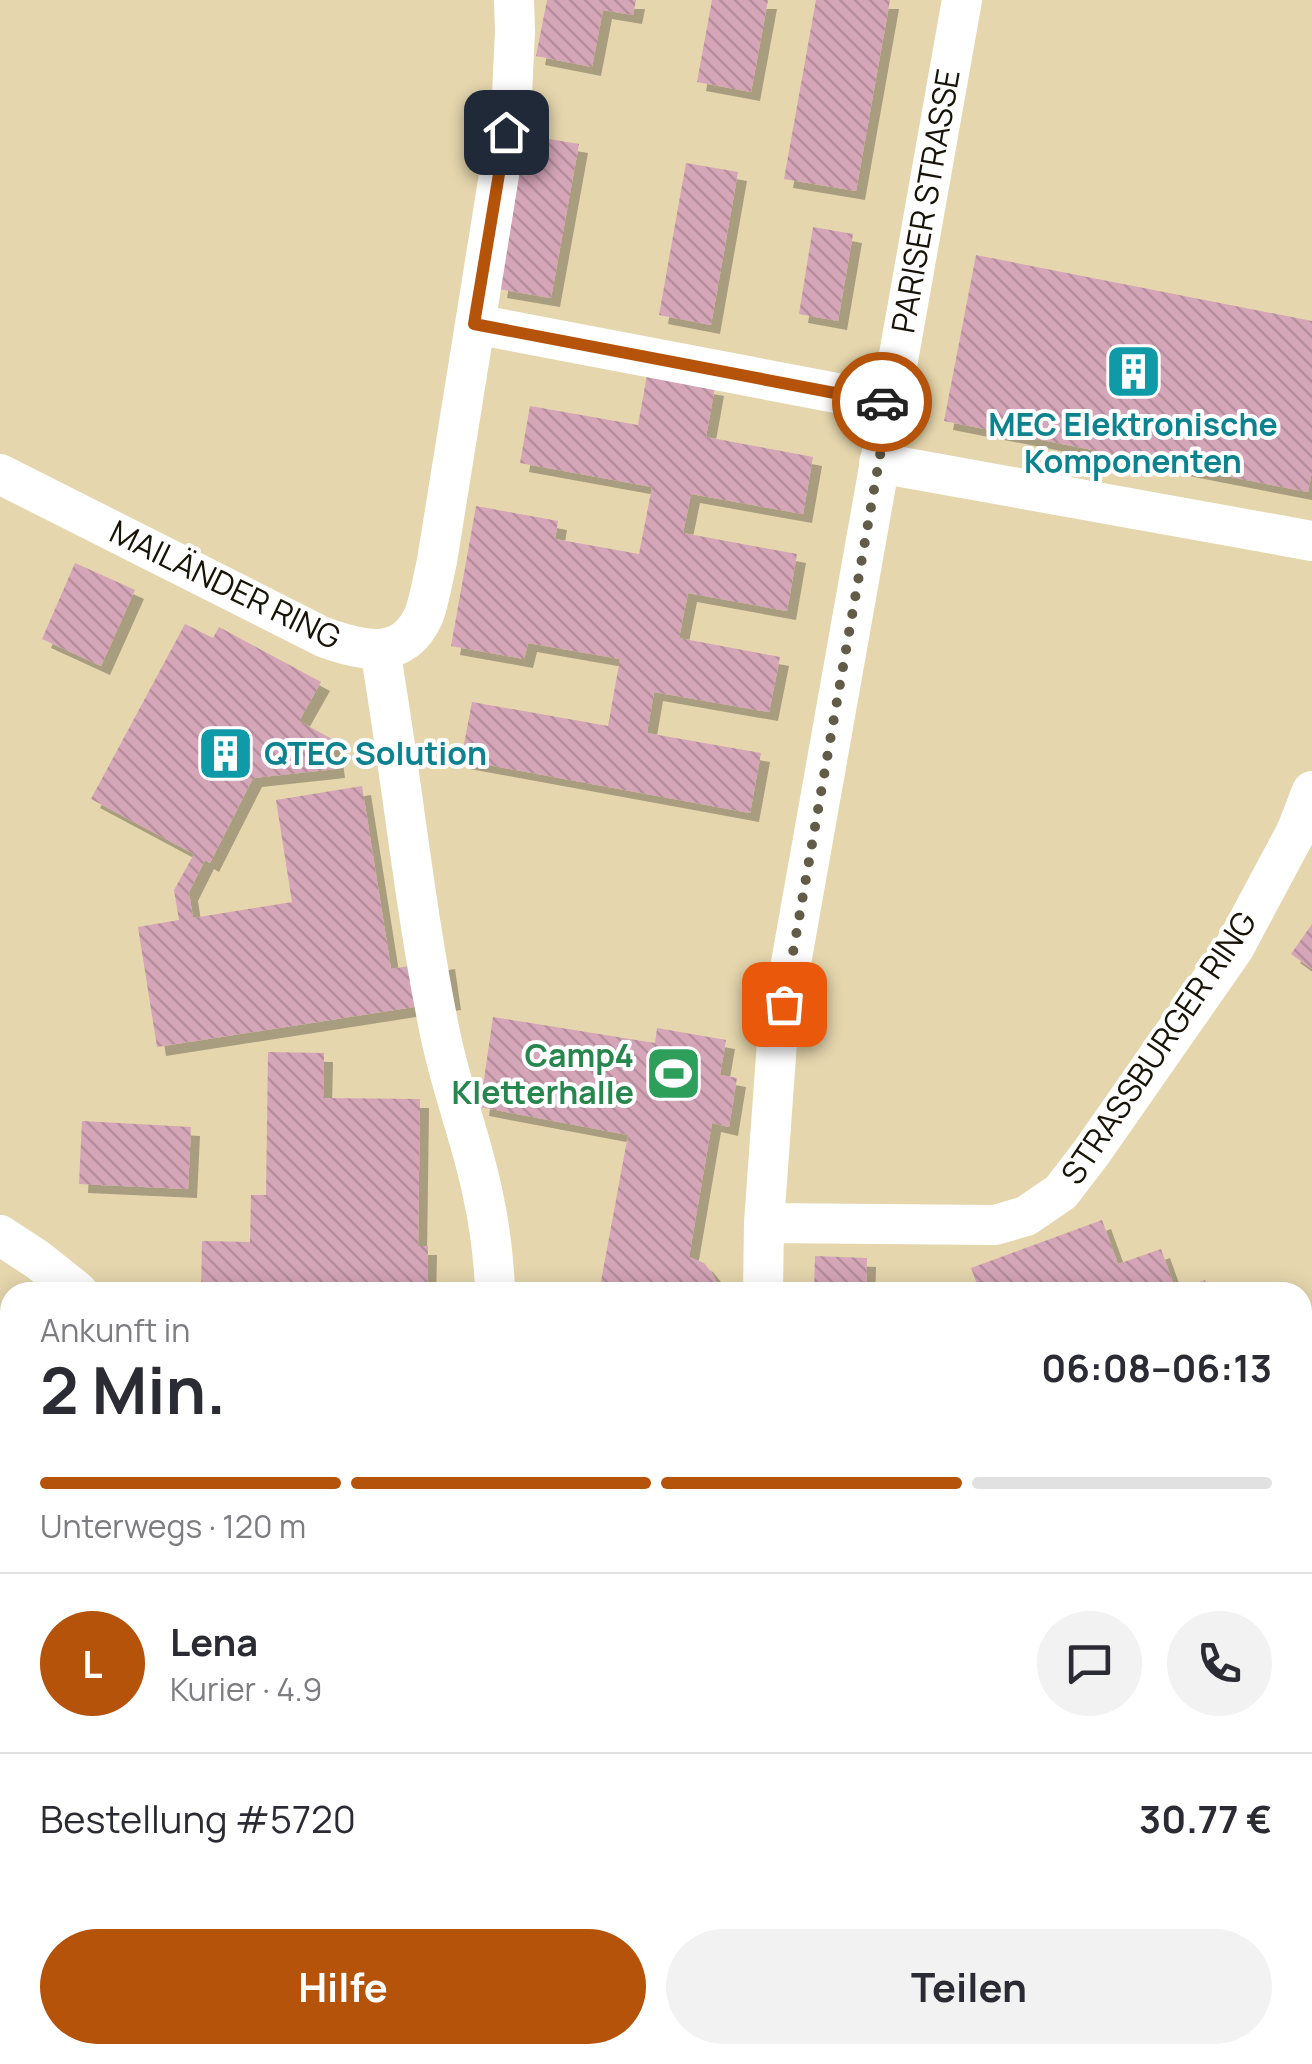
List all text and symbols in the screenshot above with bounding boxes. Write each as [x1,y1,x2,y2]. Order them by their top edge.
street label: PARISER STRASSE [880,66,970,336]
pin [464,90,549,175]
icon: home [479,105,534,160]
building icon: MEC Elektronische Komponenten [1103,341,1163,401]
courier [832,352,932,452]
icon: car [855,375,910,430]
place label: MEC Elektronische Komponenten [988,402,1278,483]
street label: MAILÄNDER RING [103,509,348,659]
building icon: QTEC Solution [195,724,255,784]
place label: QTEC Solution [264,731,487,775]
street label: STRASSBURGER RING [1050,902,1266,1193]
pin [742,962,827,1047]
icon: bag [757,977,812,1032]
place label: Camp4 Kletterhalle [452,1033,634,1114]
sports icon: Camp4 Kletterhalle [643,1044,703,1104]
text: Ankunft in [40,1308,190,1352]
text: 06:08–06:13 [1041,1341,1272,1393]
text: 2 Min. [40,1345,226,1434]
text: Unterwegs · 120 m [40,1504,306,1548]
button: chat [1037,1611,1142,1716]
button: phone [1167,1611,1272,1716]
text: Lena [170,1615,258,1667]
text: L [82,1637,103,1689]
text: Kurier · 4.9 [170,1667,322,1711]
text: Bestellung #5720 [40,1792,356,1844]
text: 30.77 € [1139,1792,1272,1844]
button: Hilfe [40,1929,646,2044]
button: Teilen [666,1929,1272,2044]

